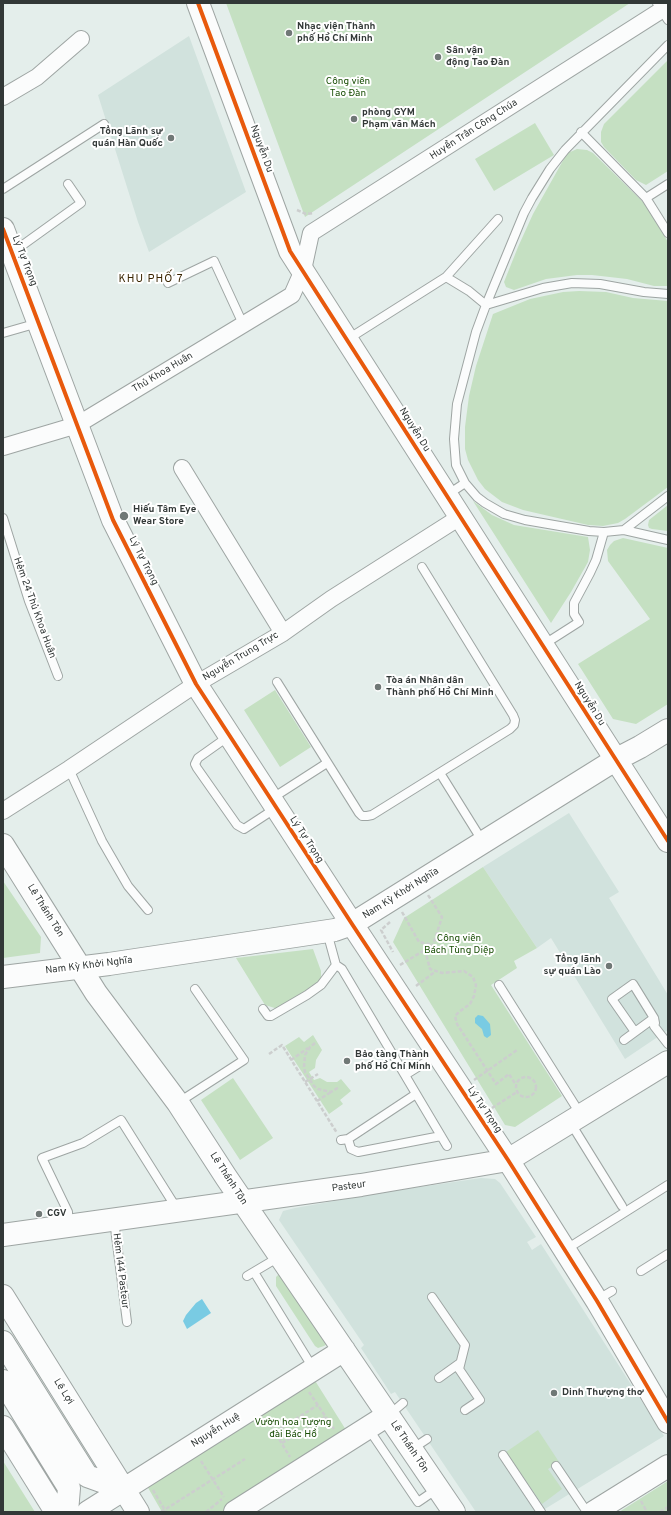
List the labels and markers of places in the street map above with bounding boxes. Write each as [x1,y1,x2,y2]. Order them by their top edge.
place label: Nhạc viện Thành phố Hồ Chí Minh [297,21,375,44]
marker: Nhạc viện Thành phố Hồ Chí Minh [284,28,294,38]
place label: Sân vận động Tao Đàn [446,45,509,68]
marker: Sân vận động Tao Đàn [433,52,443,62]
place label: phòng GYM Phạm văn Mách [362,107,436,130]
marker: phòng GYM Phạm văn Mách [349,114,359,124]
place label: Tổng Lãnh sự quán Hàn Quốc [92,126,163,150]
marker: Tổng Lãnh sự quán Hàn Quốc [166,133,176,143]
place label: Hiếu Tâm Eye Wear Store [133,504,196,528]
marker: Hiếu Tâm Eye Wear Store [118,510,130,522]
place label: Tòa án Nhân dân Thành phố Hồ Chí Minh [386,675,494,698]
marker: Tòa án Nhân dân Thành phố Hồ Chí Minh [373,682,383,692]
place label: Tổng lãnh sự quán Lào [544,954,601,978]
marker: Tổng lãnh sự quán Lào [604,961,614,971]
place label: Bảo tàng Thành phố Hồ Chí Minh [355,1049,431,1072]
marker: Bảo tàng Thành phố Hồ Chí Minh [342,1056,352,1066]
place label: CGV [47,1208,67,1220]
marker: CGV [34,1209,44,1219]
place label: Dinh Thượng thơ [562,1387,644,1399]
marker: Dinh Thượng thơ [549,1388,559,1398]

